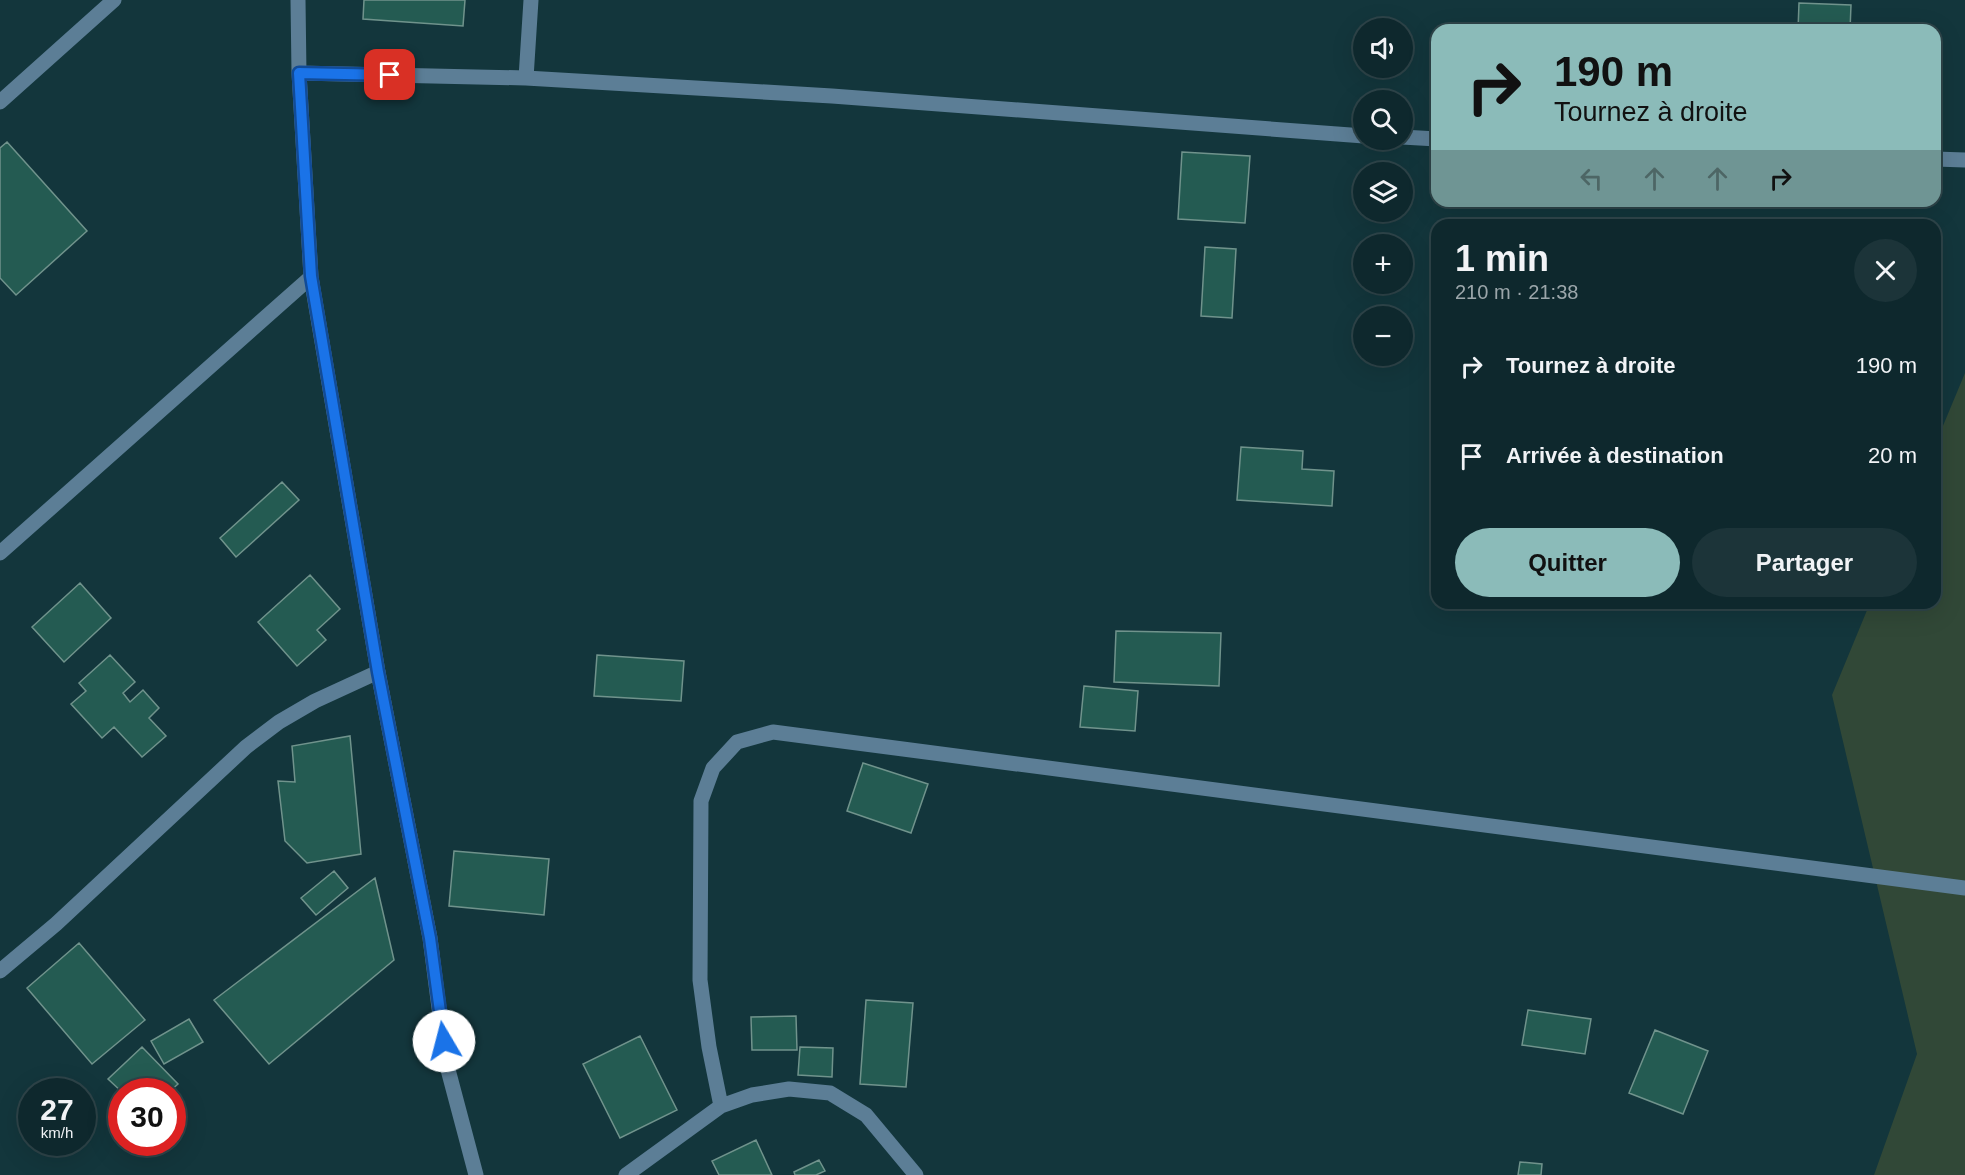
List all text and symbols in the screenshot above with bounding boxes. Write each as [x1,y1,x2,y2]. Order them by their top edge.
map controls [1353,18,1413,366]
button: sound [1353,18,1413,78]
icon: right [1455,48,1533,126]
text: 190 m [1554,48,1673,95]
pin [364,49,415,100]
icon: arrive [373,58,406,91]
button: search [1353,90,1413,150]
text: Tournez à droite [1554,97,1748,127]
button: layers [1353,162,1413,222]
icon: left [1575,162,1608,195]
icon: ahead [1638,162,1671,195]
icon: ahead [1701,162,1734,195]
icon: right [1764,162,1797,195]
button: + [1353,234,1413,294]
text: 1 min [1455,238,1549,279]
button: close [1854,239,1917,302]
text: 210 m · 21:38 [1455,281,1578,303]
button: − [1353,306,1413,366]
icon: right [1455,350,1488,383]
text: Tournez à droite [1506,353,1676,378]
text: 190 m [1856,353,1917,378]
icon: arrive [1455,440,1488,473]
text: Arrivée à destination [1506,443,1724,468]
text: 20 m [1868,443,1917,468]
button: Quitter [1455,528,1680,597]
button: Partager [1692,528,1917,597]
position arrow [412,1009,476,1073]
speed limit sign: 30 [108,1078,186,1156]
text: 27 [40,1093,74,1126]
text: km/h [41,1124,73,1141]

